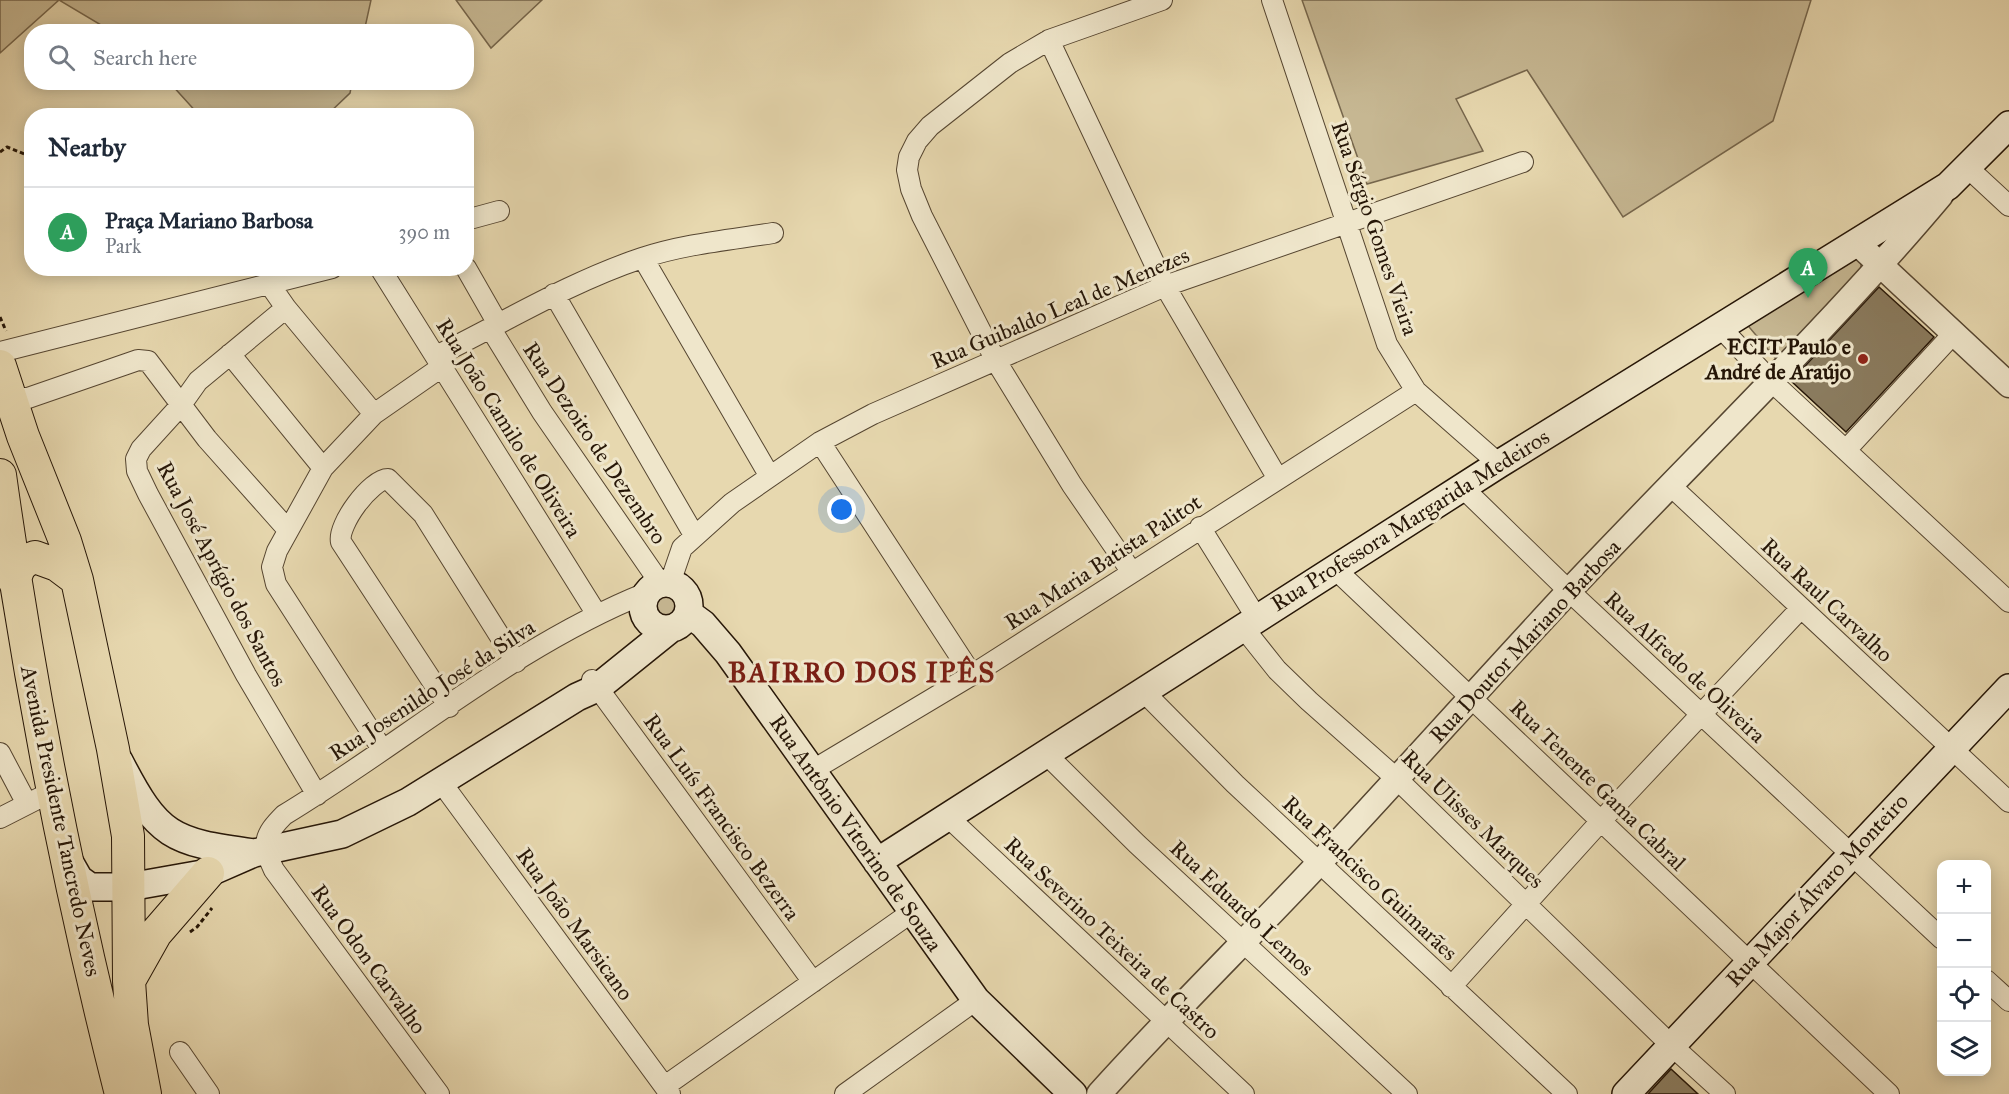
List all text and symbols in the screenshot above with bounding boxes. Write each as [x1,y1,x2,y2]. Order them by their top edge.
search box [24,24,474,90]
icon: search [45,41,78,74]
text: Search here [93,44,197,71]
street label: Rua Sérgio Gomes Vieira [1326,117,1425,339]
text: Nearby [48,131,126,163]
text: Praça Mariano Barbosa [105,207,313,234]
text: A [61,220,74,244]
text: 390 m [399,220,450,244]
text: Park [105,234,141,258]
street label: Rua Guibaldo Leal de Menezes [927,241,1193,375]
pin: A [1788,248,1828,298]
street label: Rua João Camilo de Oliveira [430,313,588,543]
place label: ECIT Paulo e André de Araújo [1704,333,1851,385]
street label: Rua Dezoito de Dezembro [517,337,673,549]
marker: ECIT Paulo e André de Araújo [1856,352,1870,366]
street label: Rua Professora Margarida Medeiros [1266,423,1554,617]
street label: Rua José Aprígio dos Santos [151,457,293,691]
street label: Rua Maria Batista Palitot [1000,488,1207,636]
your location [827,495,856,524]
street label: Rua Raul Carvalho [1756,532,1898,668]
street label: Rua Doutor Mariano Barbosa [1424,533,1627,748]
street label: Rua Alfredo de Oliveira [1599,586,1772,749]
street label: Rua Josenildo José da Silva [324,613,540,767]
district label: BAIRRO DOS IPÊS [728,655,996,690]
street label: Avenida Presidente Tancredo Neves [15,662,107,979]
street label: Rua Tenente Gama Cabral [1504,694,1692,876]
street label: Rua Luís Francisco Bezerra [638,709,806,926]
street label: Rua Antônio Vitorino de Souza [764,709,949,957]
street label: Rua Ulisses Marques [1396,744,1550,894]
street label: Rua Major Álvaro Monteiro [1720,788,1914,992]
street label: Rua Francisco Guimarães [1277,790,1463,966]
street label: Rua Severino Teixeira de Castro [999,831,1225,1045]
street label: Rua Eduardo Lemos [1164,834,1320,982]
street label: Rua João Marsicano [511,842,639,1006]
map controls [1937,860,1991,1076]
button: + [1937,860,1991,914]
street label: Rua Odon Carvalho [306,879,432,1039]
button: − [1937,914,1991,968]
button: locate [1937,968,1991,1022]
button: layers [1937,1022,1991,1076]

